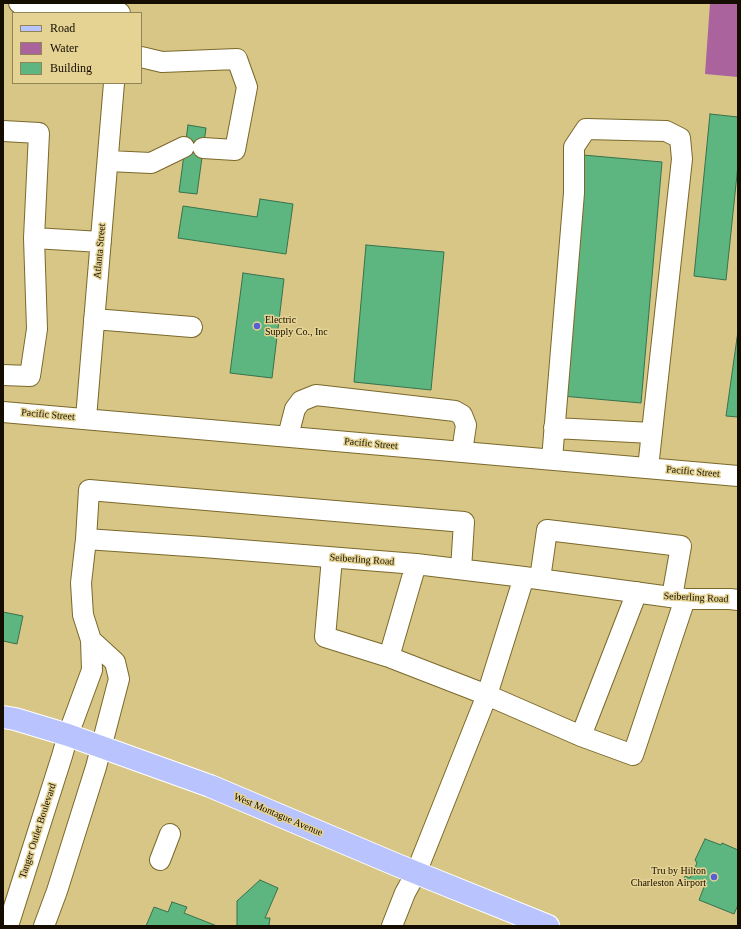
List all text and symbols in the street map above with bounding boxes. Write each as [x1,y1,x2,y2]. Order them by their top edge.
legend [12,12,142,84]
text: Road [50,21,75,35]
text: Water [50,41,78,55]
text: Building [50,61,92,75]
street label: Atlanta Street [92,223,108,279]
place label: Electric Supply Co., Inc [265,314,328,338]
marker: Electric Supply Co., Inc [252,321,262,331]
street label: Pacific Street [21,407,75,423]
street label: Pacific Street [344,436,398,452]
street label: Pacific Street [666,464,720,480]
street label: Seiberling Road [329,552,395,568]
street label: Seiberling Road [663,590,729,606]
street label: Tanger Outlet Boulevard [17,782,59,880]
street label: West Montague Avenue [232,791,324,839]
place label: Tru by Hilton Charleston Airport [631,865,706,888]
marker: Tru by Hilton Charleston Airport [709,872,719,882]

